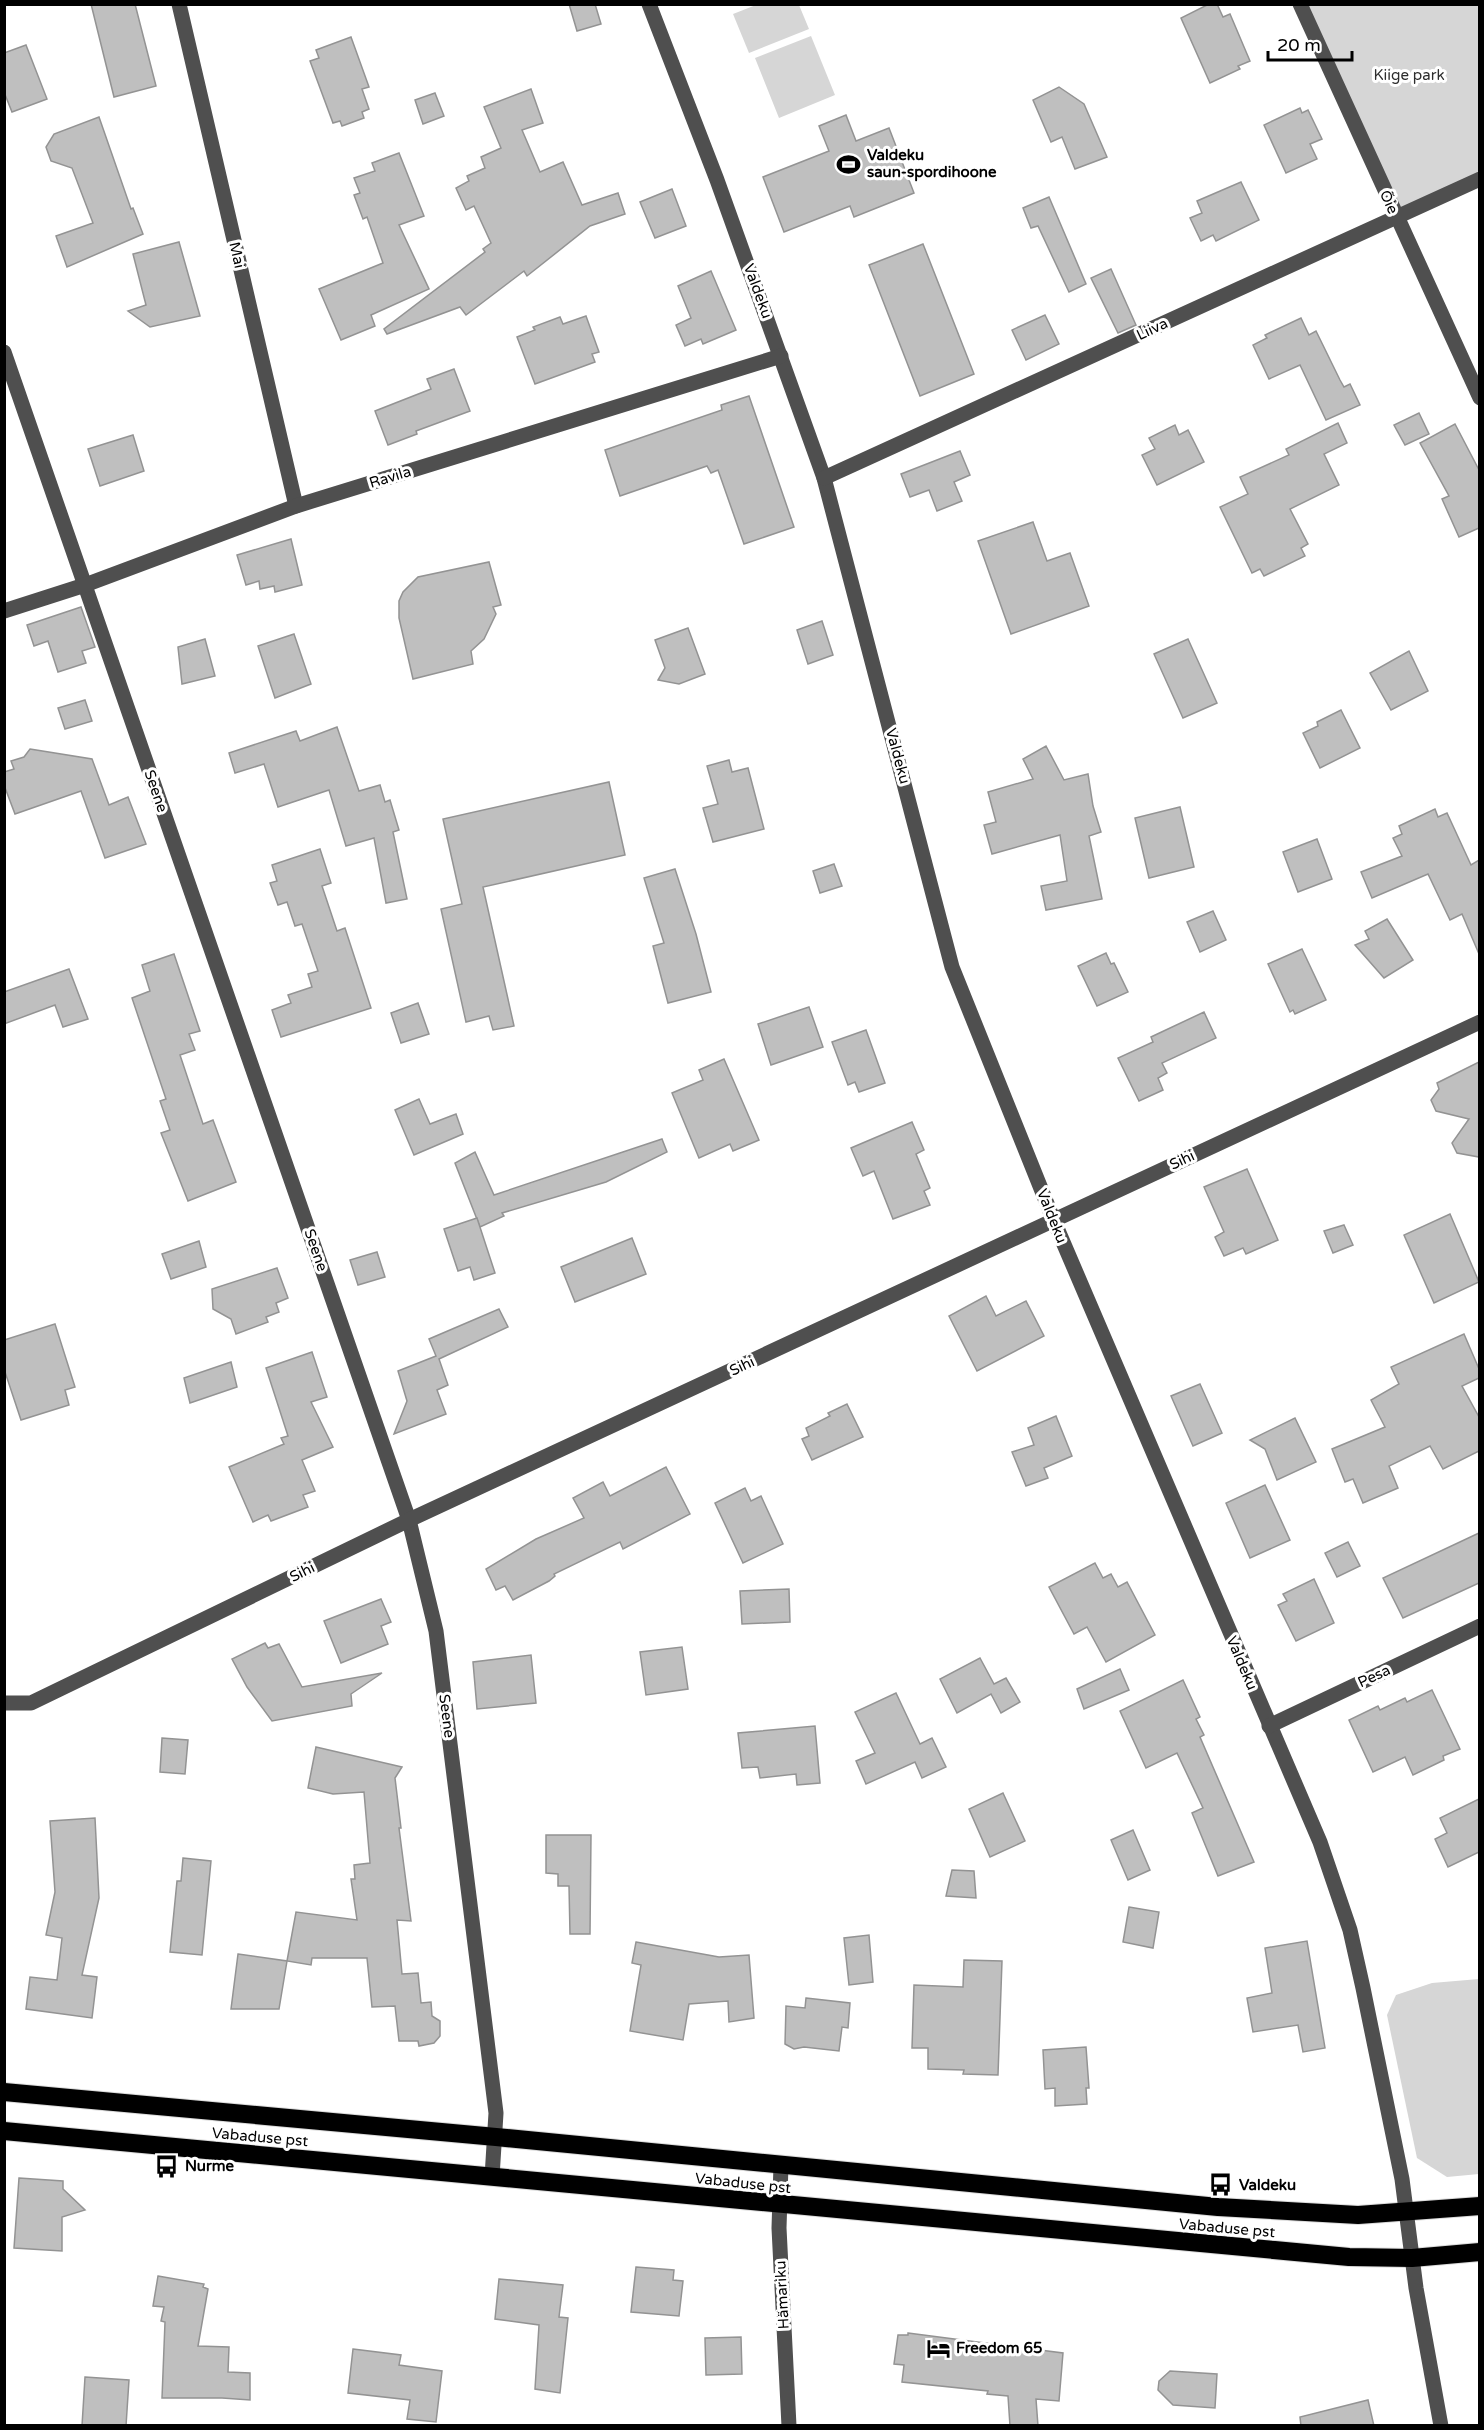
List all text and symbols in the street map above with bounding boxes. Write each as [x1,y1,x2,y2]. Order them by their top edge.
scale bar [1268,24,1352,62]
text: 20 m [1277,34,1321,56]
park label: Kiige park [1373,66,1445,84]
place label: Valdeku saun-spordihoone [867,146,997,182]
sports icon: Valdeku saun-spordihoone [836,151,862,177]
street label: Õie [1376,187,1402,217]
street label: Mai [225,240,249,270]
street label: Valdeku [740,261,776,321]
street label: Liiva [1134,314,1170,344]
street label: Ravila [367,462,413,492]
street label: Valdeku [882,726,914,786]
street label: Seene [140,767,172,815]
street label: Sihi [1167,1146,1197,1174]
street label: Valdeku [1033,1186,1071,1246]
street label: Seene [300,1226,332,1274]
street label: Sihi [727,1352,757,1380]
street label: Sihi [286,1558,318,1586]
street label: Valdeku [1223,1633,1261,1693]
street label: Pesa [1355,1661,1393,1691]
street label: Seene [435,1693,459,1739]
street label: Vabaduse pst [211,2124,309,2150]
bus stop icon: Nurme [154,2153,180,2179]
place label: Nurme [185,2157,235,2175]
street label: Vabaduse pst [694,2169,792,2197]
bus stop icon: Valdeku [1208,2172,1234,2198]
place label: Valdeku [1239,2176,1296,2194]
street label: Vabaduse pst [1178,2215,1276,2241]
street label: Hämariku [771,2260,793,2330]
hotel icon: Freedom 65 [925,2335,951,2361]
place label: Freedom 65 [956,2339,1042,2357]

